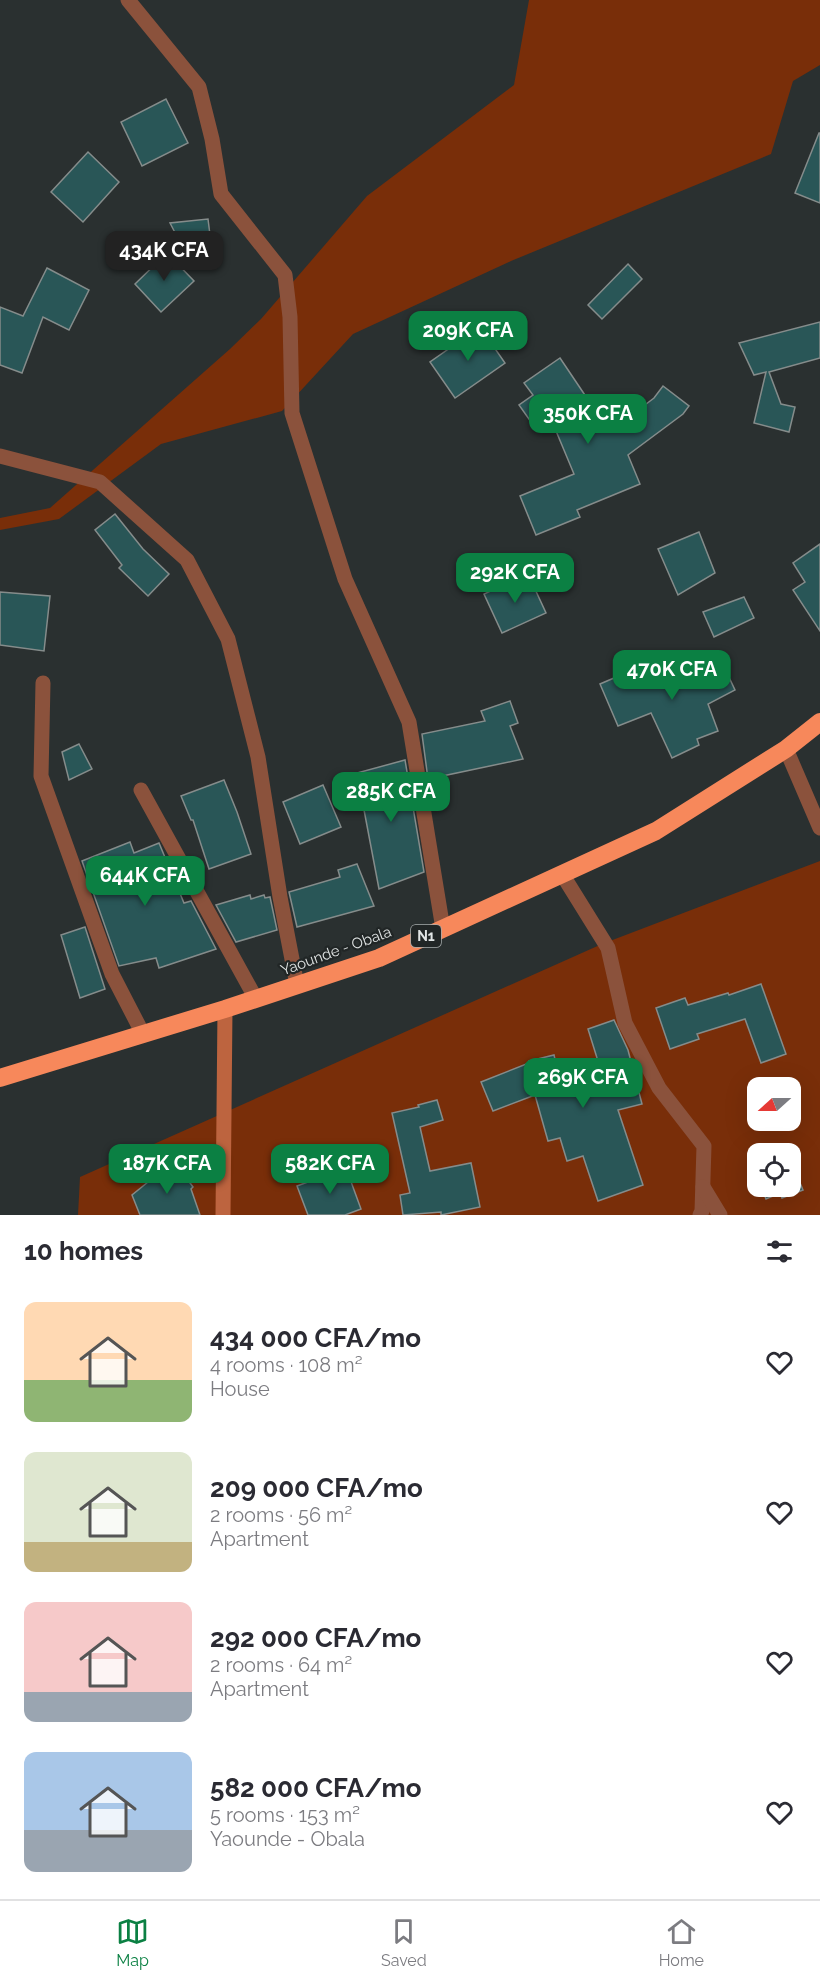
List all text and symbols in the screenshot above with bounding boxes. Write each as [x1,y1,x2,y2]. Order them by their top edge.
pin: 434K CFA [102,231,226,282]
text: 434K CFA [119,238,209,262]
pin: 209K CFA [406,311,530,362]
text: 209K CFA [423,318,513,342]
pin: 350K CFA [526,394,650,445]
text: 350K CFA [543,401,633,425]
pin: 292K CFA [453,553,577,604]
text: 292K CFA [470,560,560,584]
pin: 470K CFA [610,650,734,701]
text: 470K CFA [627,657,717,681]
pin: 285K CFA [329,772,453,823]
text: 285K CFA [346,779,436,803]
pin: 644K CFA [83,856,207,907]
text: 644K CFA [100,863,190,887]
street label: Yaounde - Obala [278,923,394,979]
road number: N1 [411,925,441,947]
pin: 269K CFA [521,1058,645,1109]
text: 269K CFA [538,1065,628,1089]
north arrow [747,1077,801,1131]
map controls [747,1077,801,1197]
button: locate [747,1143,801,1197]
pin: 187K CFA [105,1144,229,1195]
pin: 582K CFA [268,1144,392,1195]
text: 187K CFA [123,1151,211,1175]
text: 582K CFA [285,1151,375,1175]
icon: filters [763,1235,796,1268]
text: 10 homes [24,1236,143,1266]
text: 434 000 CFA/mo [210,1323,421,1353]
icon: home [72,1326,144,1398]
icon: heart [763,1346,796,1379]
text: 4 rooms · 108 m² [210,1353,362,1377]
text: House [210,1377,270,1401]
text: 209 000 CFA/mo [210,1473,423,1503]
icon: home [72,1476,144,1548]
icon: heart [763,1496,796,1529]
text: 2 rooms · 56 m² [210,1503,352,1527]
text: Apartment [210,1527,309,1551]
text: 292 000 CFA/mo [210,1623,421,1653]
icon: home [72,1626,144,1698]
icon: heart [763,1646,796,1679]
text: 2 rooms · 64 m² [210,1653,352,1677]
text: Apartment [210,1677,309,1701]
text: 582 000 CFA/mo [210,1773,422,1803]
icon: home [72,1776,144,1848]
icon: heart [763,1796,796,1829]
text: 5 rooms · 153 m² [210,1803,360,1827]
text: Yaounde - Obala [210,1827,365,1851]
tab: Map [116,1915,149,1970]
tab: Saved [381,1915,427,1970]
tab: Home [659,1915,704,1970]

